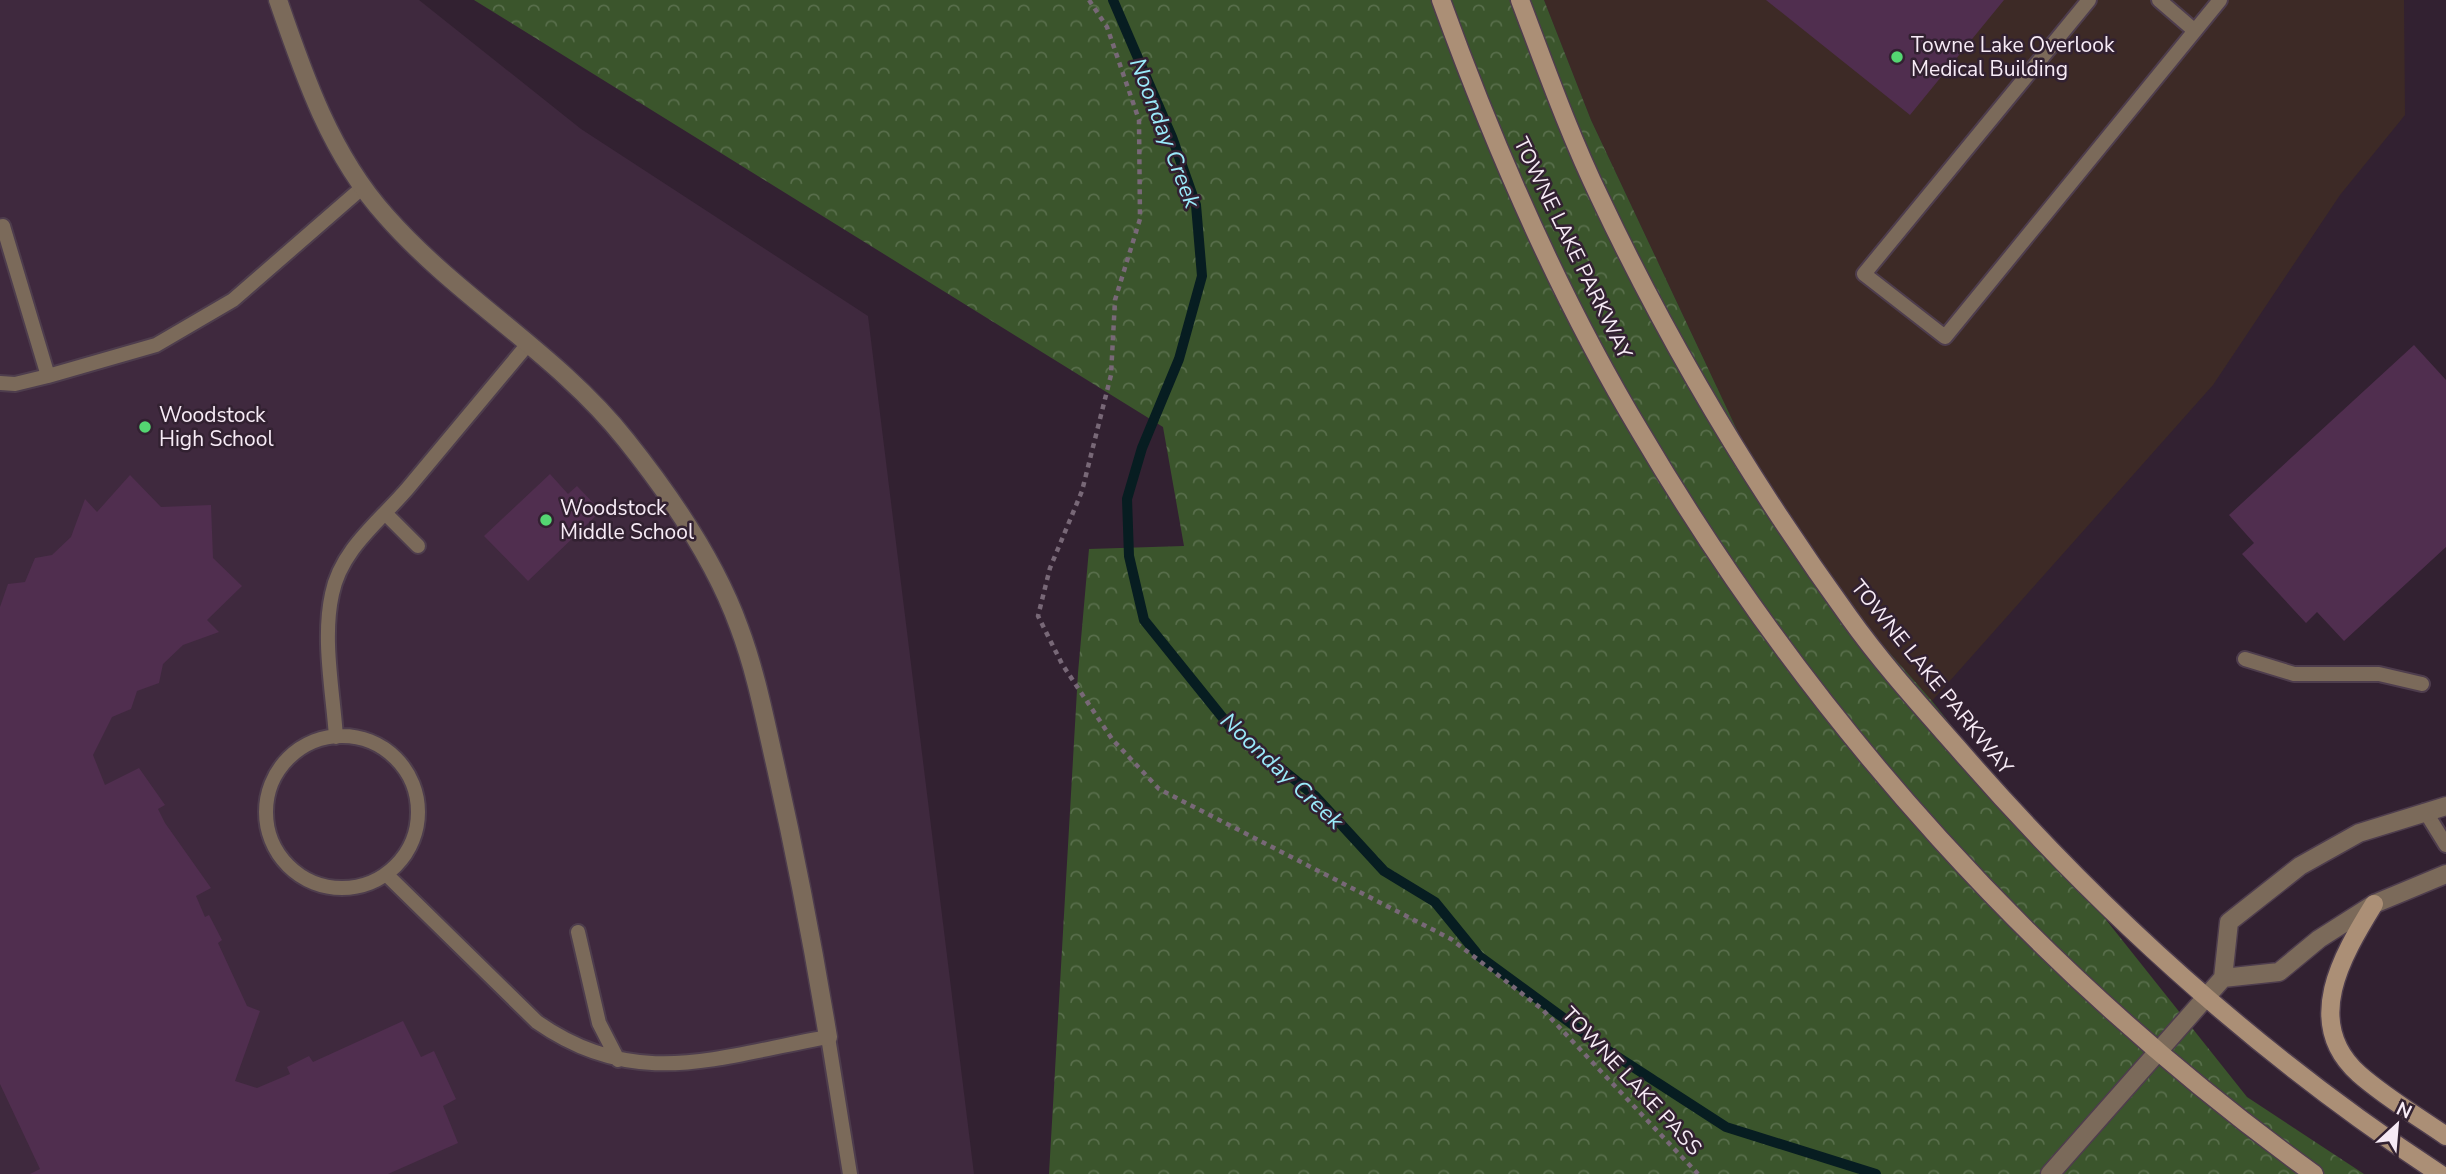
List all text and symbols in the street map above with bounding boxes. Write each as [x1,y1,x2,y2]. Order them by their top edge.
place label: Towne Lake Overlook Medical Building [1911,31,2115,83]
marker: Towne Lake Overlook Medical Building [1889,49,1905,65]
water label: Noonday Creek [1122,54,1208,213]
street label: TOWNE LAKE PARKWAY [1507,133,1639,364]
place label: Woodstock High School [159,401,274,453]
marker: Woodstock High School [137,419,153,435]
place label: Woodstock Middle School [560,494,695,546]
marker: Woodstock Middle School [538,512,554,528]
street label: TOWNE LAKE PARKWAY [1845,574,2020,781]
water label: Noonday Creek [1214,706,1351,837]
street label: TOWNE LAKE PASS [1556,1001,1708,1161]
north arrow [2362,1090,2432,1160]
text: N [2392,1096,2416,1125]

